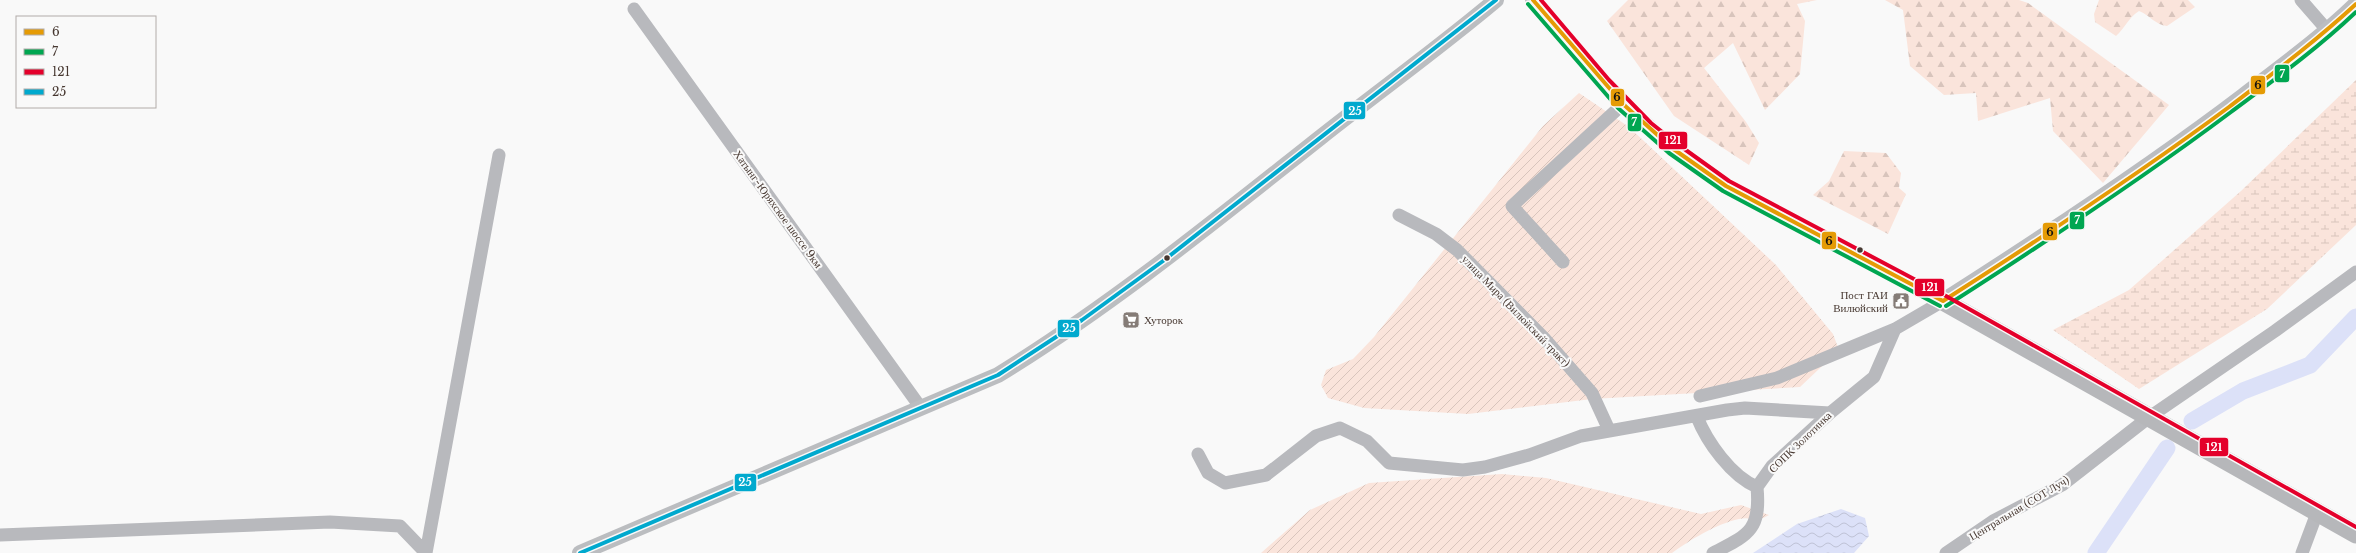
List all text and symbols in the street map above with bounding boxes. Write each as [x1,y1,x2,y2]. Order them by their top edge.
legend [16,16,156,108]
text: 6 [52,24,60,39]
text: 7 [52,44,59,59]
text: 121 [52,64,70,79]
line badge: 7 [2274,64,2290,83]
text: 7 [2279,67,2285,81]
line badge: 6 [2250,75,2266,95]
text: 6 [2254,78,2262,92]
text: 25 [52,84,66,99]
line badge: 6 [1610,88,1625,107]
text: 6 [1613,90,1621,104]
line badge: 25 [1343,101,1366,120]
text: 25 [1348,104,1362,118]
line badge: 7 [1627,113,1642,132]
text: 7 [1631,115,1637,129]
line badge: 121 [1658,131,1688,150]
text: 121 [1665,133,1682,147]
street label: Хатынг-Юряхское шоссе 9км [731,147,825,271]
line badge: 7 [2069,211,2085,230]
text: 7 [2074,213,2080,227]
line badge: 6 [2042,222,2058,241]
text: 6 [2046,225,2054,239]
line badge: 6 [1821,231,1837,250]
text: 6 [1825,234,1833,248]
unlabelled marker [1855,245,1865,255]
street label: улица Мира (Вилюйский тракт) [1459,252,1573,370]
unlabelled marker [1162,253,1172,263]
line badge: 121 [1914,278,1945,297]
text: 121 [1922,280,1939,294]
place label: Пост ГАИ Вилюйский [1833,288,1888,315]
public building icon: Пост ГАИ Вилюйский [1891,291,1911,311]
supermarket icon: Хуторок [1121,310,1141,330]
place label: Хуторок [1144,313,1184,327]
line badge: 25 [1057,319,1080,338]
text: 25 [1062,321,1076,335]
street label: СОПК Золотинка [1766,408,1834,476]
line badge: 121 [2199,437,2229,457]
text: 121 [2206,440,2223,454]
street label: Центральная (СОТ Луч) [1966,472,2072,543]
line badge: 25 [734,473,757,492]
text: 25 [738,475,752,489]

